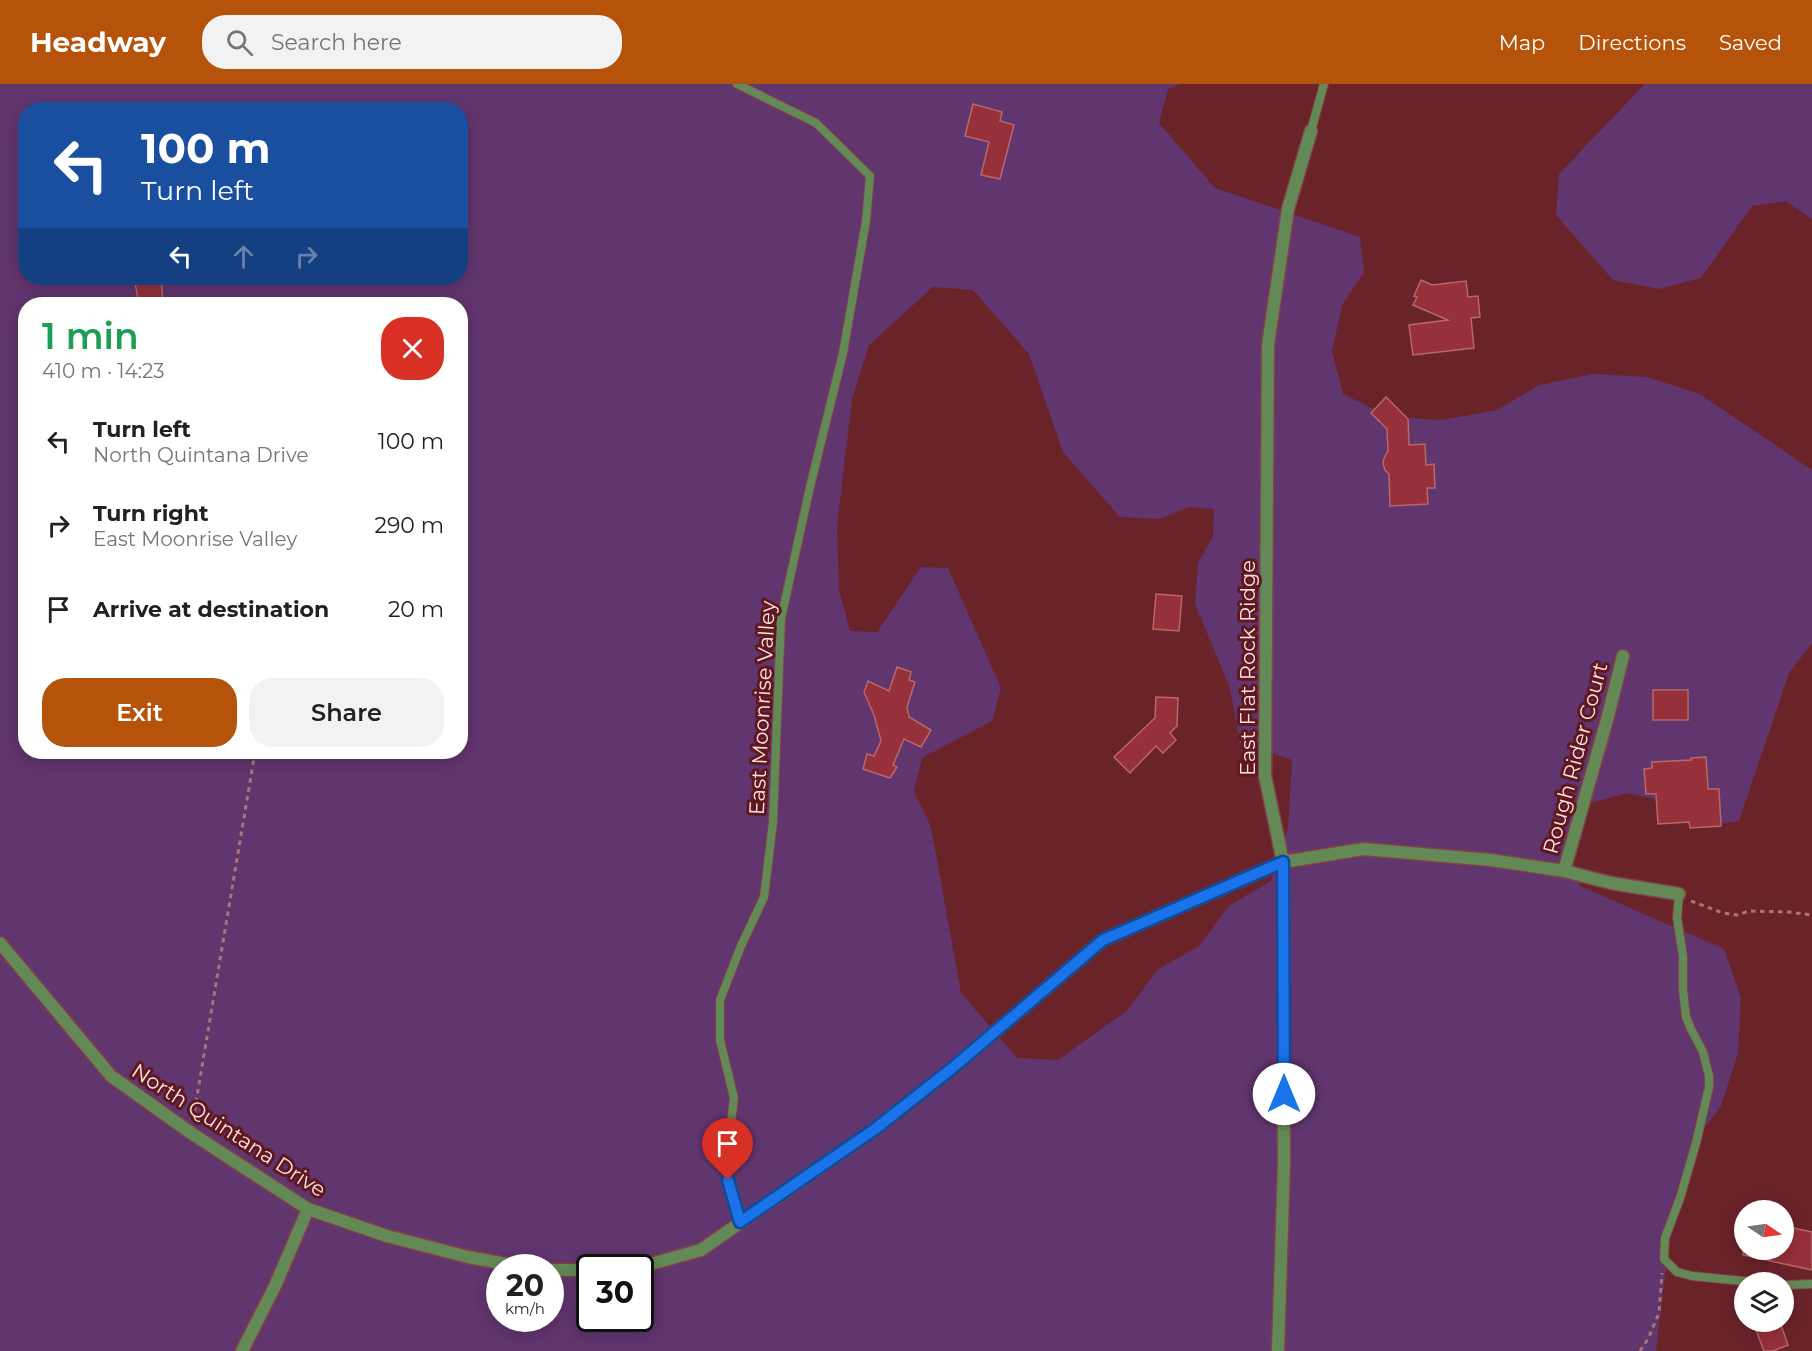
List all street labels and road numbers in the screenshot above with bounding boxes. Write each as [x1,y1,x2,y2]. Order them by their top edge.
street label: East Flat Rock Ridge [1235,560,1260,776]
street label: East Moonrise Valley [744,600,780,816]
street label: Rough Rider Court [1537,660,1613,856]
street label: North Quintana Drive [127,1058,331,1202]

